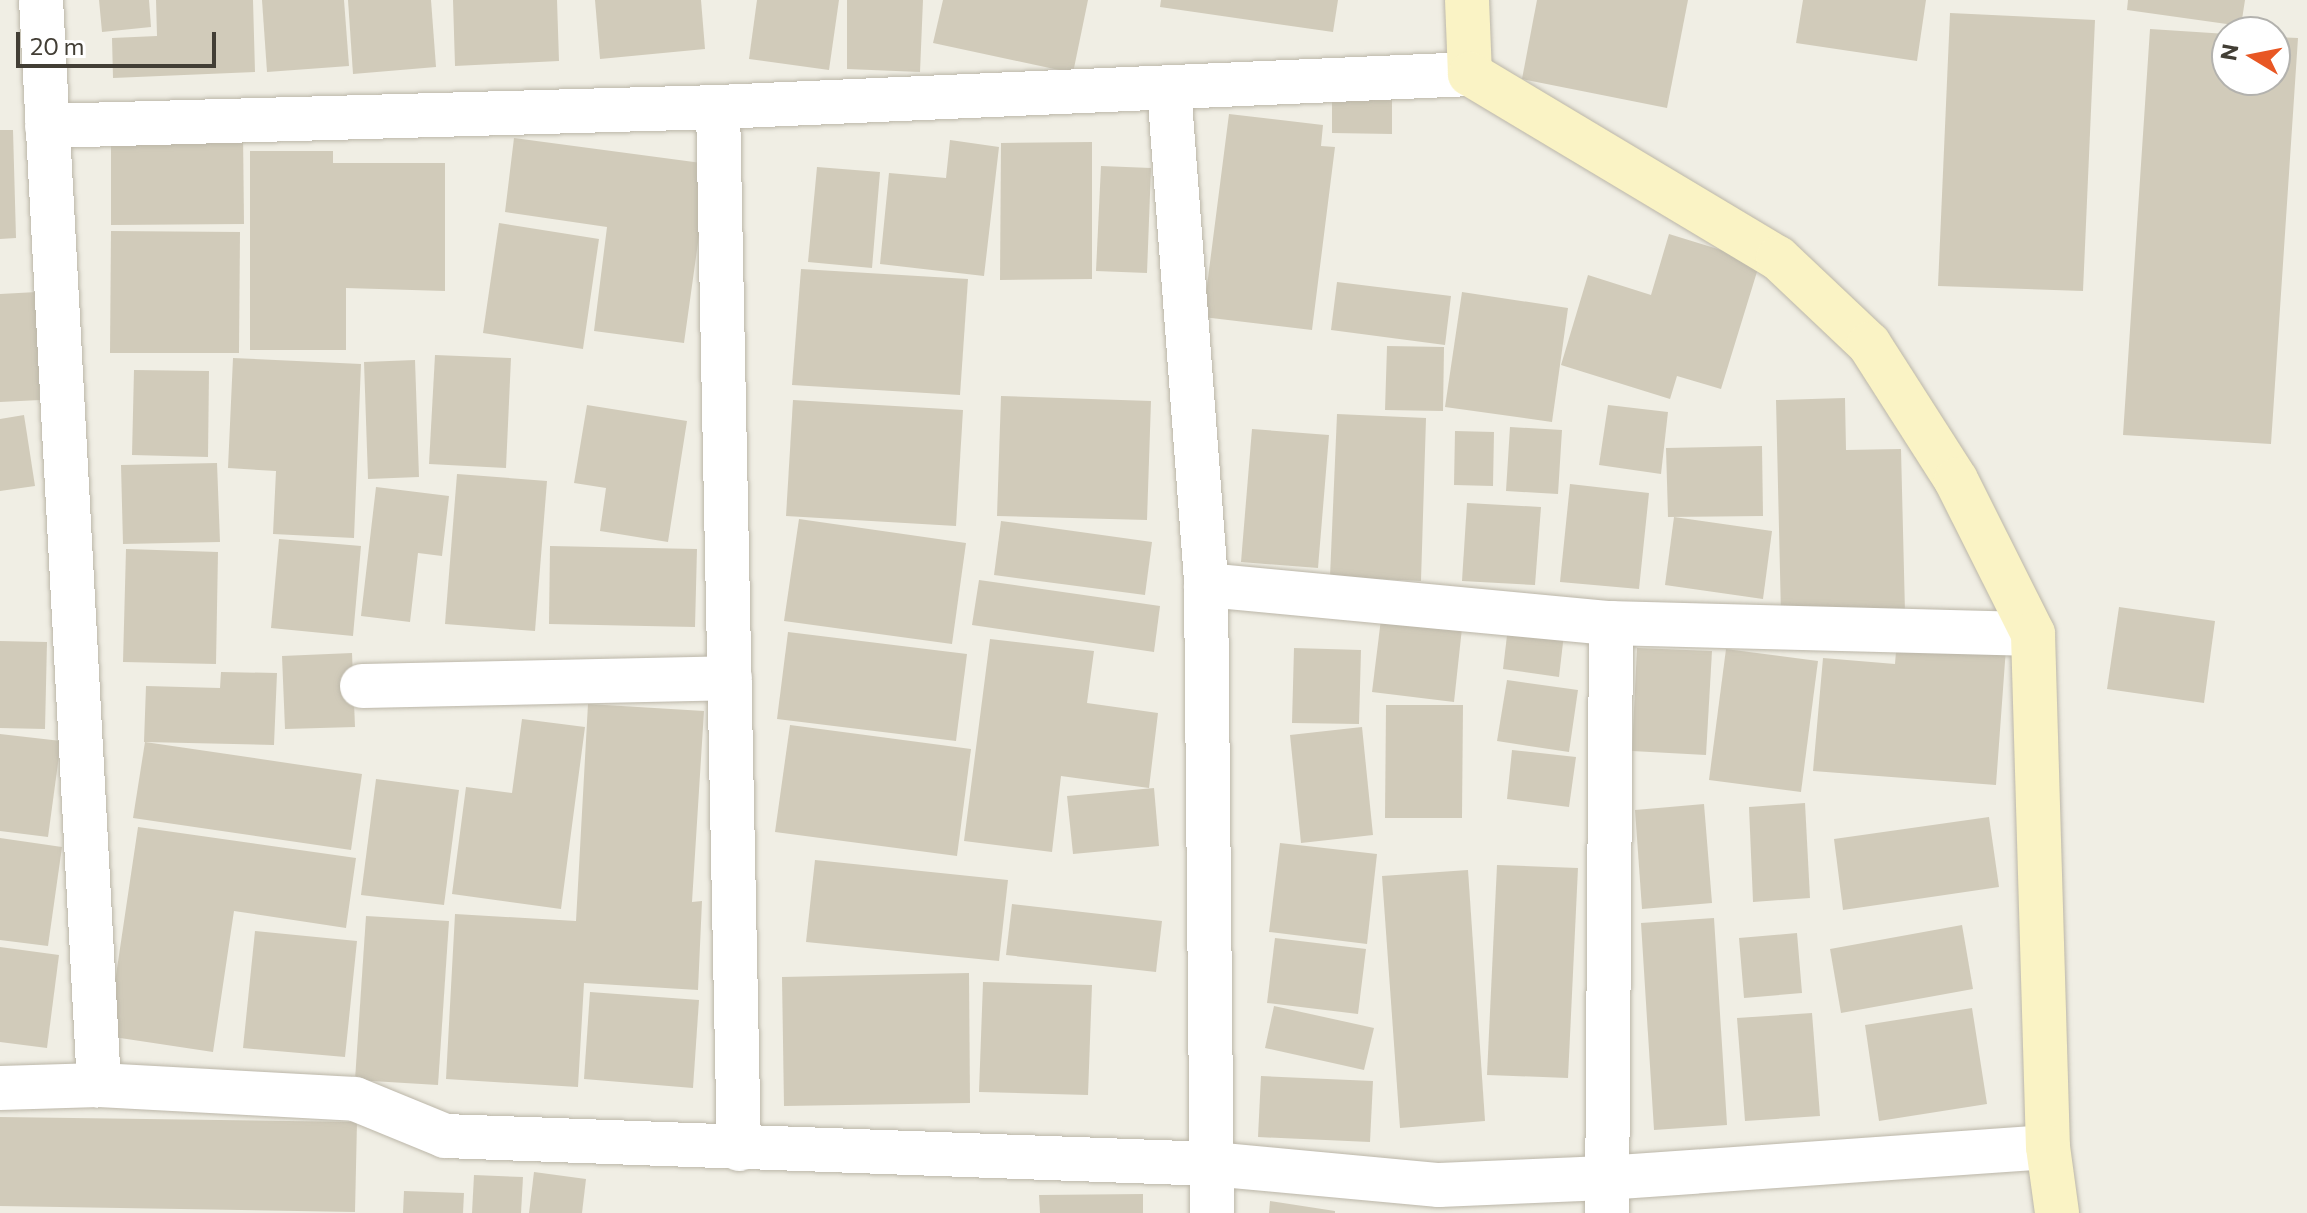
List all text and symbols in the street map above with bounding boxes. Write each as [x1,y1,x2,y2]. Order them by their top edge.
scale bar [20,16,220,66]
north arrow [2211,16,2291,96]
text: 20 m [30,31,84,60]
text: N [2214,42,2244,63]

